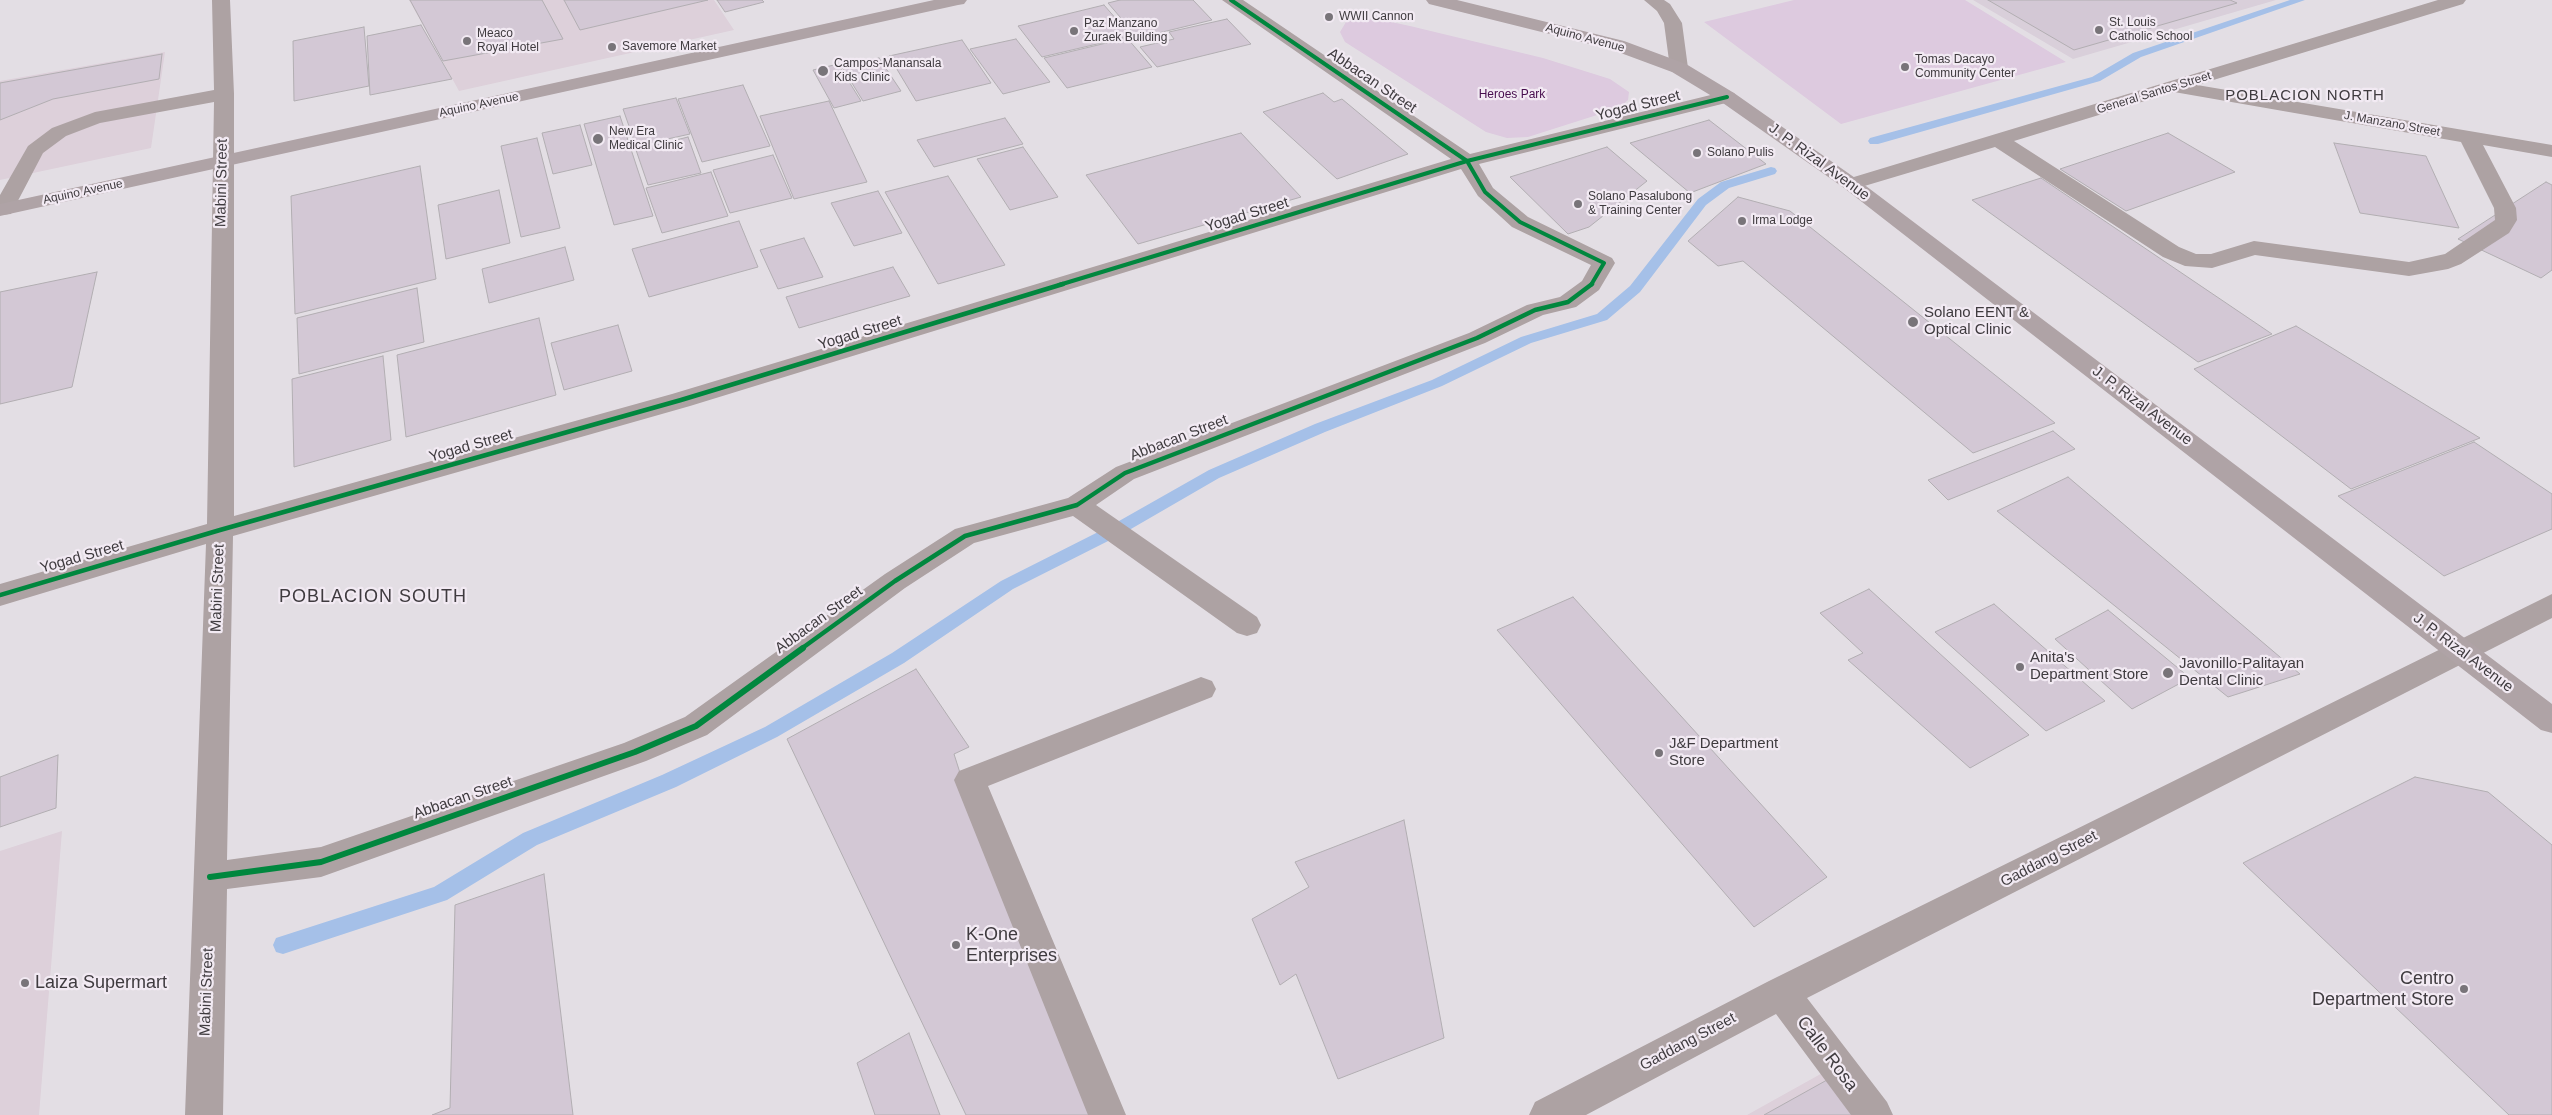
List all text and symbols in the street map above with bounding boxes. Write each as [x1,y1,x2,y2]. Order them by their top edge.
place label: WWII Cannon [1339,10,1414,24]
marker: WWII Cannon [1323,11,1335,23]
place label: St. Louis Catholic School [2109,16,2192,44]
place label: Paz Manzano Zuraek Building [1084,17,1167,45]
street label: Aquino Avenue [1544,21,1626,55]
marker: St. Louis Catholic School [2093,24,2105,36]
marker: Paz Manzano Zuraek Building [1068,25,1080,37]
place label: Meaco Royal Hotel [477,27,539,55]
marker: Meaco Royal Hotel [461,35,473,47]
place label: Savemore Market [622,40,717,54]
marker: Savemore Market [606,41,618,53]
street label: Abbacan Street [1324,45,1420,117]
place label: Tomas Dacayo Community Center [1915,53,2015,81]
place label: Campos-Manansala Kids Clinic [834,57,941,85]
marker: Tomas Dacayo Community Center [1899,61,1911,73]
marker: Campos-Manansala Kids Clinic [816,64,830,78]
street label: General Santos Street [2095,69,2213,117]
street label: Yogad Street [1594,87,1682,125]
district label: POBLACION NORTH [2223,87,2387,105]
park label: Heroes Park [1479,88,1545,102]
street label: Aquino Avenue [438,90,520,120]
street label: J. Manzano Street [2343,108,2441,140]
street label: J. P. Rizal Avenue [1765,119,1873,205]
place label: New Era Medical Clinic [609,125,683,153]
marker: New Era Medical Clinic [591,132,605,146]
street label: Mabini Street [212,139,232,227]
place label: Solano Pulis [1707,146,1774,160]
marker: Solano Pulis [1691,147,1703,159]
street label: Aquino Avenue [42,177,124,207]
place label: Solano Pasalubong & Training Center [1588,190,1692,218]
street label: Yogad Street [1203,194,1291,236]
marker: Solano Pasalubong & Training Center [1572,198,1584,210]
place label: Irma Lodge [1752,214,1813,228]
marker: Irma Lodge [1736,215,1748,227]
place label: Solano EENT & Optical Clinic [1924,304,2029,339]
street label: Yogad Street [816,312,904,354]
marker: Solano EENT & Optical Clinic [1906,315,1920,329]
street label: J. P. Rizal Avenue [2089,363,2195,449]
street label: Abbacan Street [1128,411,1230,465]
street label: Yogad Street [427,425,515,467]
street label: Yogad Street [38,536,126,578]
street label: Mabini Street [207,544,229,632]
street label: Abbacan Street [772,582,866,658]
district label: POBLACION SOUTH [277,586,469,608]
street label: J. P. Rizal Avenue [2410,610,2516,696]
place label: Anita's Department Store [2030,649,2148,684]
place label: Javonillo-Palitayan Dental Clinic [2179,655,2304,690]
marker: Anita's Department Store [2014,661,2026,673]
marker: Javonillo-Palitayan Dental Clinic [2161,666,2175,680]
place label: J&F Department Store [1669,735,1778,770]
marker: J&F Department Store [1653,747,1665,759]
street label: Abbacan Street [411,773,515,823]
street label: Gaddang Street [1998,827,2100,891]
place label: K-One Enterprises [966,924,1057,966]
marker: K-One Enterprises [950,939,962,951]
street label: Mabini Street [196,948,218,1036]
place label: Centro Department Store [2312,968,2454,1011]
place label: Laiza Supermart [35,972,167,994]
marker: Laiza Supermart [19,977,31,989]
marker: Centro Department Store [2458,983,2470,995]
street label: Gaddang Street [1637,1009,1739,1075]
street label: Calle Rosa [1792,1012,1862,1096]

